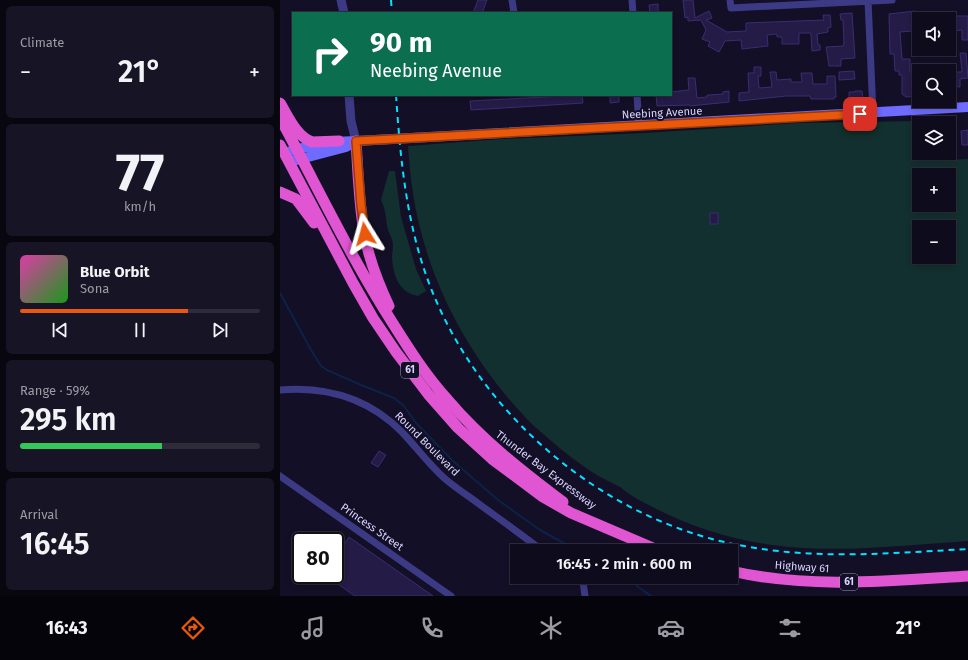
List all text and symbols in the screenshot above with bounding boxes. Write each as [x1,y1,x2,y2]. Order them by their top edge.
map controls [912,12,956,264]
button: sound [912,12,956,56]
text: 90 m [370,26,432,59]
icon: right [304,28,356,80]
text: Climate [20,35,64,50]
text: 21° [118,54,162,90]
text: − [20,59,31,86]
text: + [249,59,260,86]
text: Neebing Avenue [370,60,502,82]
button: search [912,64,956,108]
pin [843,97,877,131]
icon: arrive [849,103,871,125]
street label: Neebing Avenue [621,104,703,122]
button: layers [912,116,956,160]
text: 77 [116,141,164,204]
button: + [912,168,956,212]
text: km/h [124,199,156,214]
position arrow [344,213,386,255]
button: − [912,220,956,264]
text: Blue Orbit [80,263,149,281]
text: Sona [80,281,109,296]
icon: previous [49,319,71,341]
icon: pause [129,319,151,341]
icon: next [209,319,231,341]
road number: 61 [401,362,419,378]
text: Range · 59% [20,383,90,398]
text: 295 km [20,402,116,438]
street label: Round Boulevard [392,409,462,479]
street label: Thunder Bay Expressway [493,428,599,512]
street label: Princess Street [338,500,406,554]
text: Arrival [20,507,58,522]
text: 16:45 [20,526,90,562]
speed limit sign: 80 [292,532,344,584]
text: 16:45 · 2 min · 600 m [556,555,692,573]
street label: Highway 61 [774,559,830,575]
road number: 61 [840,574,858,590]
icon: directions [179,614,207,642]
icon: music [299,614,327,642]
icon: phone [418,614,446,642]
icon: climate [537,614,565,642]
icon: car [657,614,685,642]
icon: filters [776,614,804,642]
text: 16:43 [46,617,88,639]
text: 21° [896,617,922,639]

